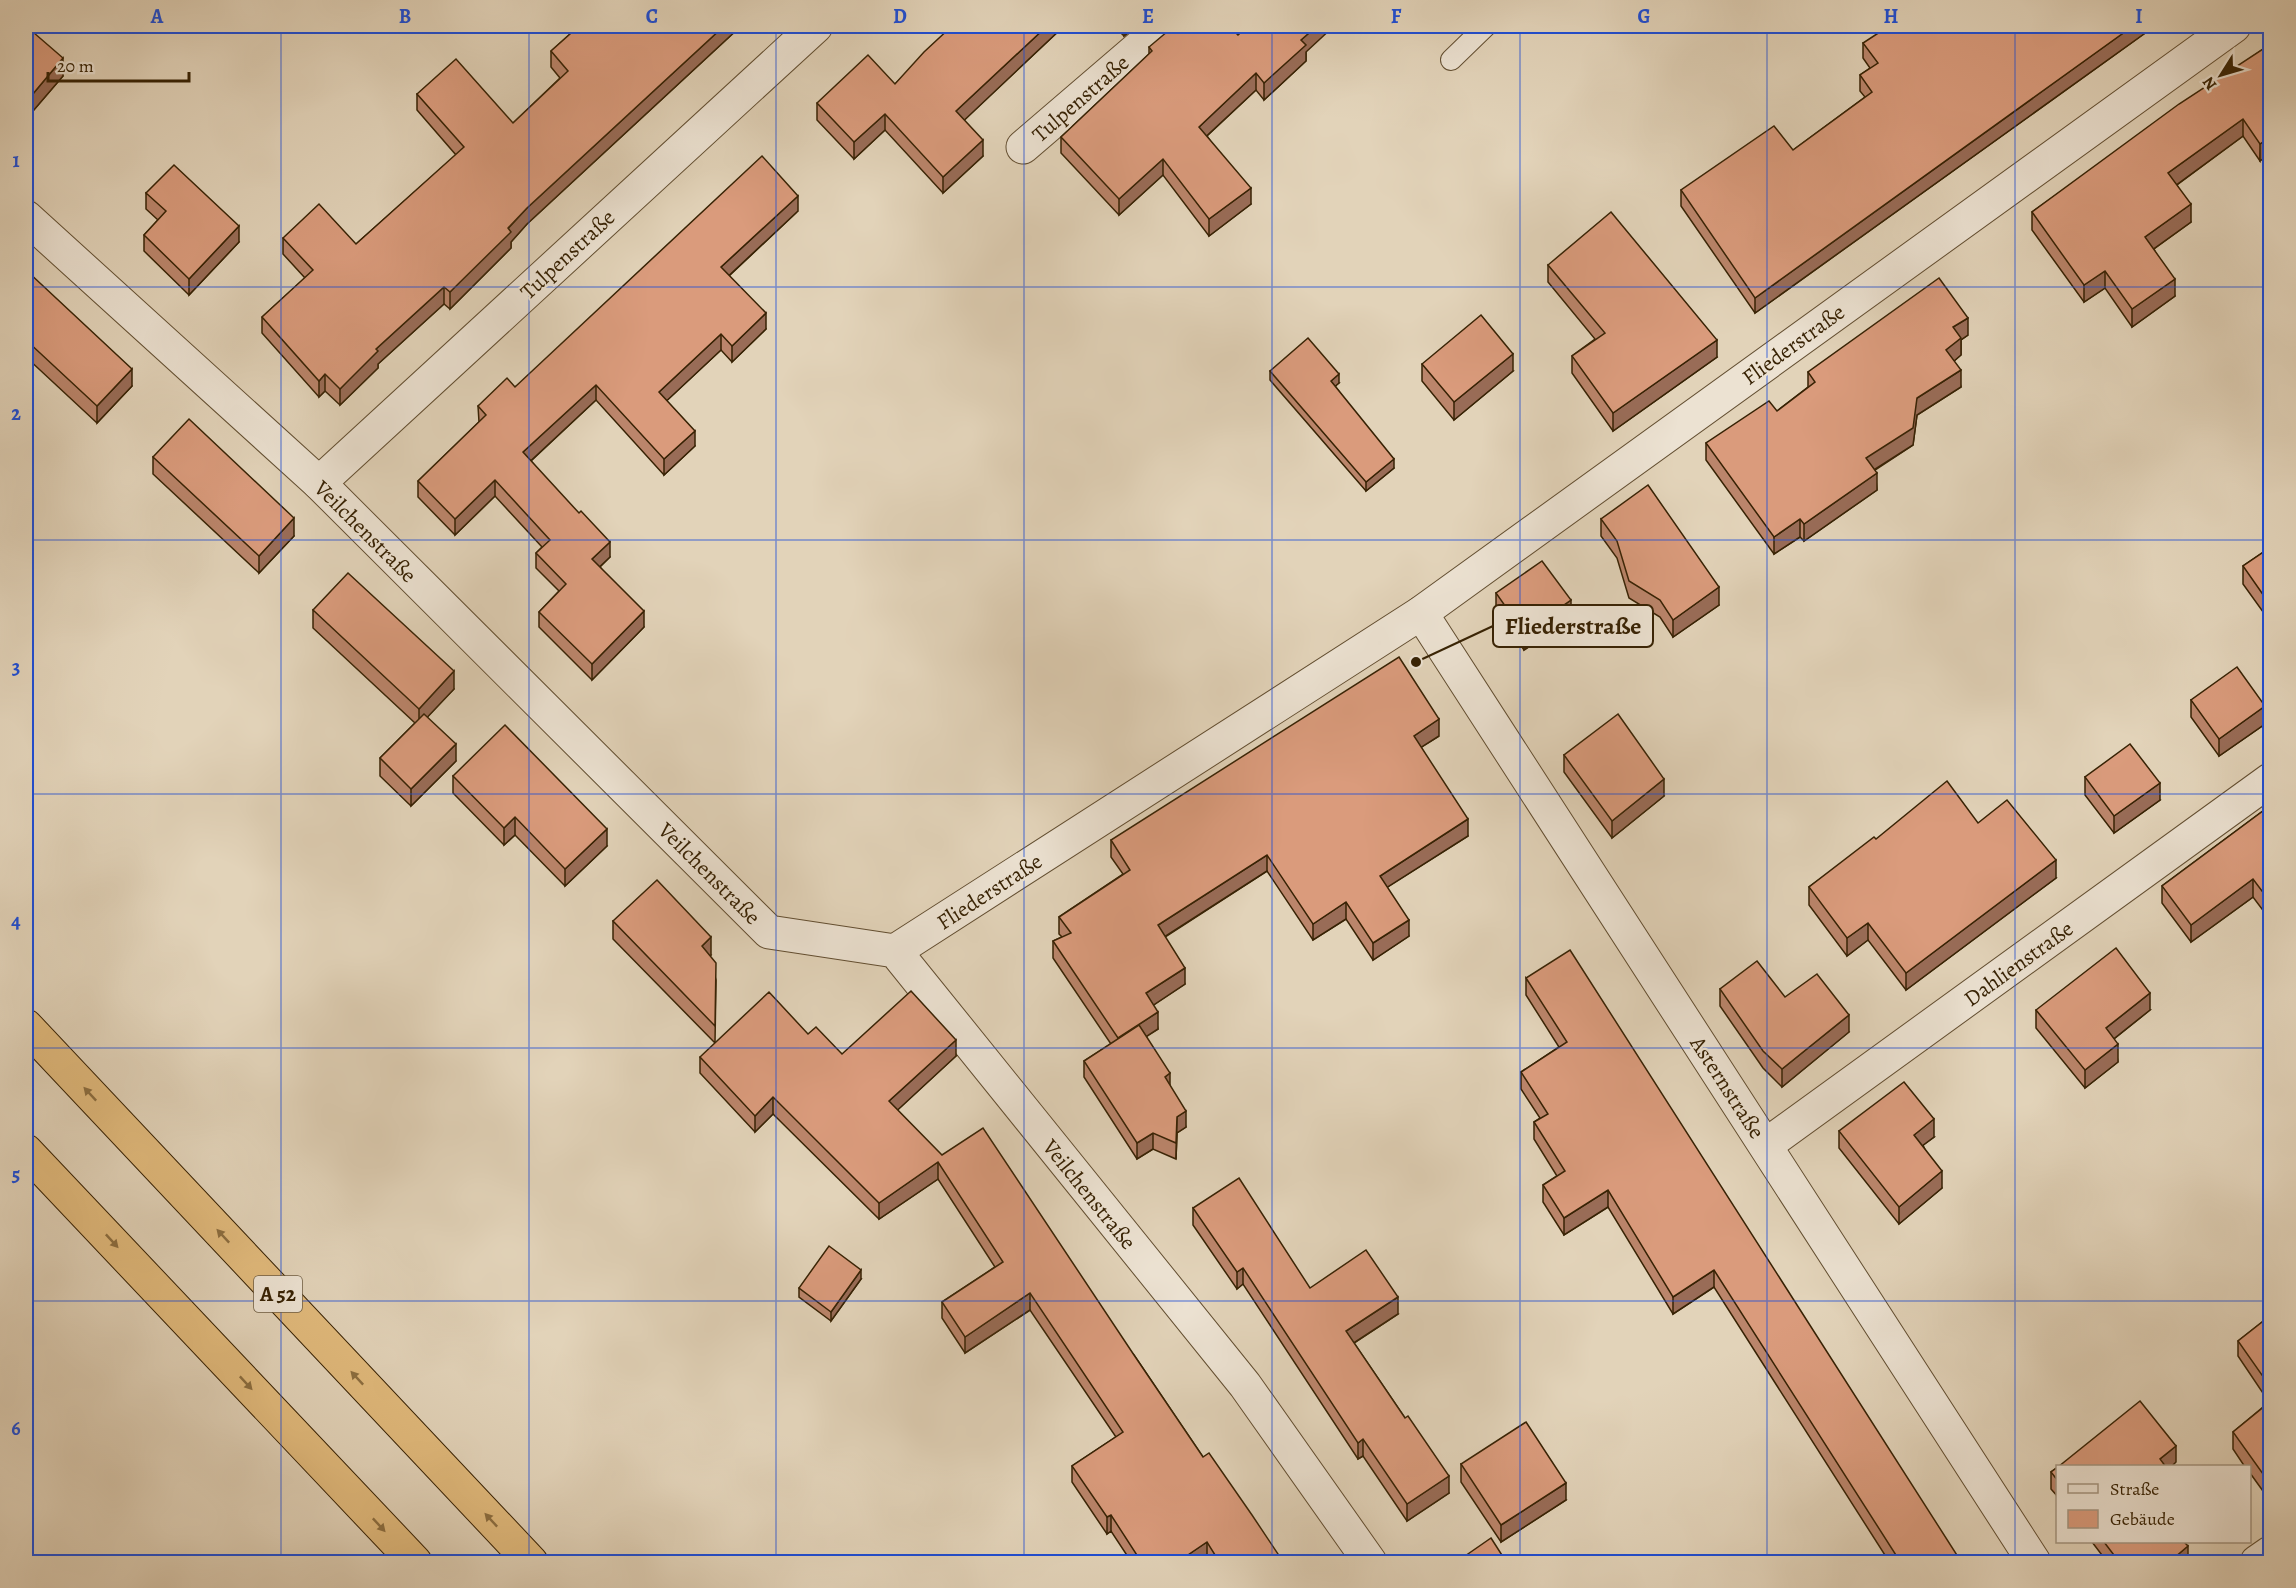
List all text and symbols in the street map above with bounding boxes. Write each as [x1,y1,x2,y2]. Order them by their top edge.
text: A [150,3,164,30]
text: B [399,3,411,30]
text: C [646,3,658,30]
text: D [893,3,907,30]
text: E [1142,3,1154,30]
text: F [1391,3,1402,30]
text: G [1637,3,1651,30]
text: H [1884,3,1899,30]
text: I [2135,3,2143,30]
scale bar [48,45,189,83]
north arrow [2191,45,2251,105]
street label: Tulpenstraße [1026,48,1136,149]
text: 20 m [57,54,94,78]
text: N [2197,72,2222,95]
text: 1 [12,147,20,174]
street label: Tulpenstraße [514,203,622,306]
street label: Fliederstraße [1736,297,1851,392]
text: 2 [11,400,21,427]
street label: Veilchenstraße [307,473,423,590]
callout: Fliederstraße [1493,605,1653,647]
text: Fliederstraße [1505,610,1641,642]
text: 3 [12,654,20,681]
street label: Veilchenstraße [651,815,767,932]
street label: Fliederstraße [931,847,1048,937]
text: 4 [11,908,21,935]
street label: Dahlienstraße [1958,914,2079,1014]
street label: Asternstraße [1682,1030,1772,1145]
one-way arrow [83,1087,97,1101]
street label: Veilchenstraße [1035,1132,1143,1256]
text: 5 [12,1161,20,1188]
one-way arrow [217,1229,230,1244]
one-way arrow [105,1233,119,1248]
road number: A 52 [254,1276,302,1312]
one-way arrow [351,1371,364,1386]
one-way arrow [238,1375,252,1389]
text: 6 [11,1415,21,1442]
legend [2056,1465,2251,1543]
text: Straße [2110,1477,2159,1501]
text: Gebäude [2110,1507,2175,1531]
one-way arrow [484,1513,498,1527]
one-way arrow [372,1517,386,1531]

